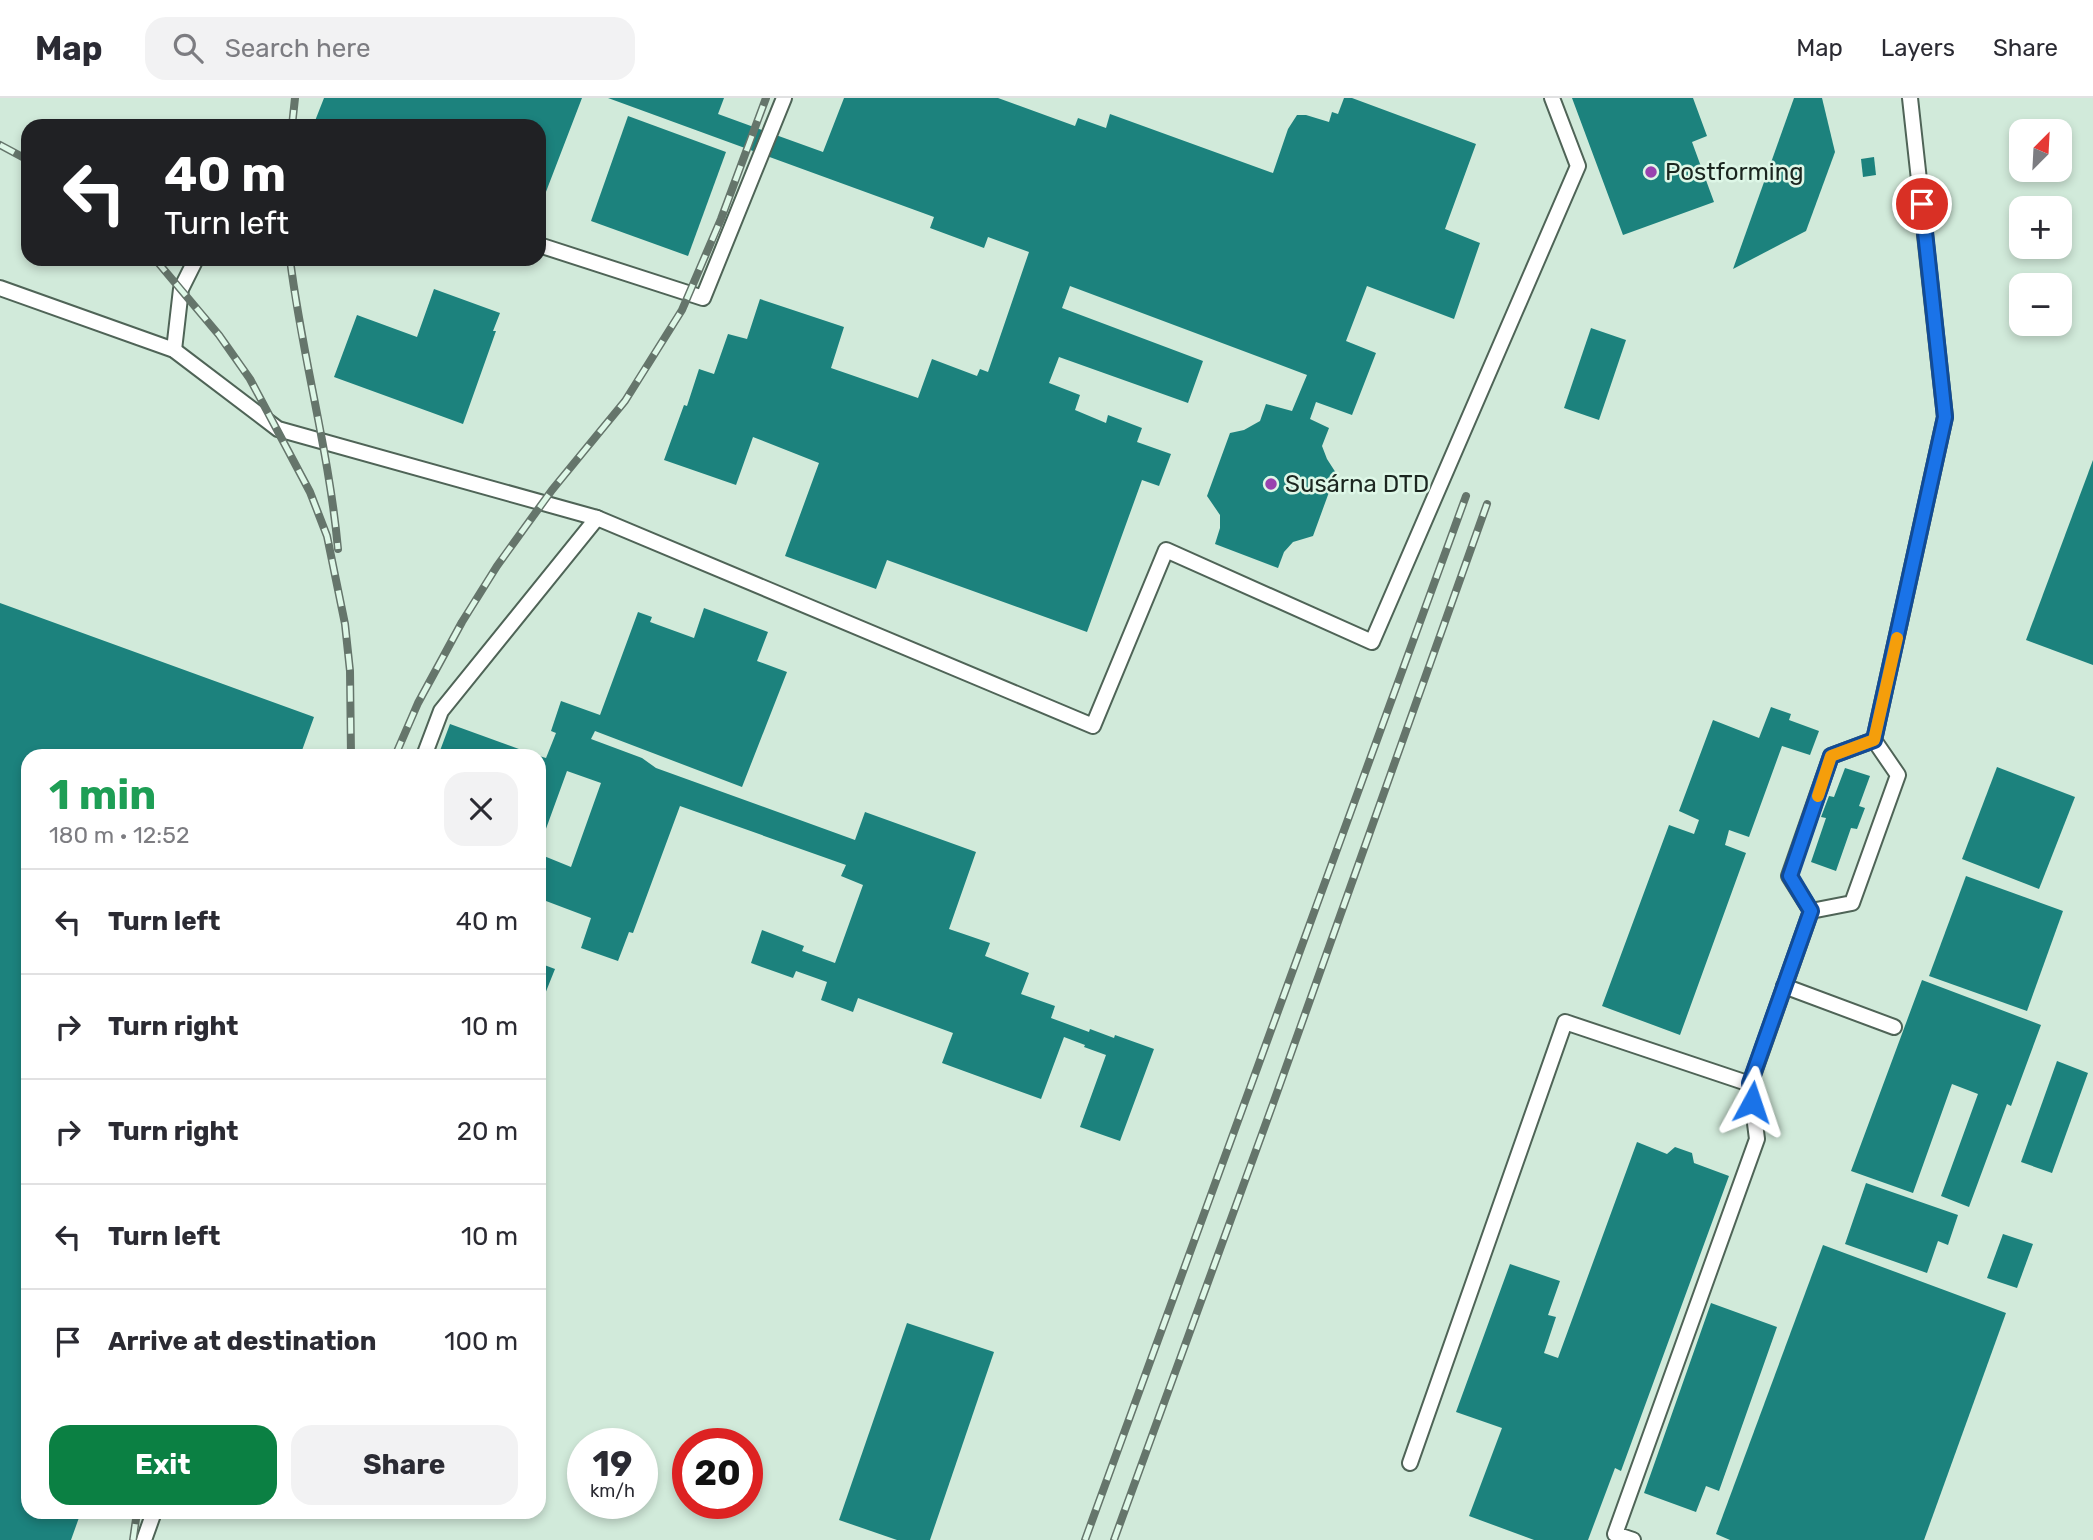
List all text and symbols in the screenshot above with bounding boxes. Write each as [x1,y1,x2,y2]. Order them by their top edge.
search box [145,17,635,80]
text: Map [35,29,103,68]
icon: search [169,29,207,67]
text: Search here [225,33,370,64]
text: Map [1796,34,1843,62]
text: Layers [1881,34,1955,62]
text: Share [1993,34,2058,62]
north arrow [2009,119,2072,182]
map controls [2009,119,2072,336]
text: 40 m [164,145,286,203]
icon: left [49,147,140,238]
place label: Postforming [1665,158,1804,186]
marker: Postforming [1643,164,1659,180]
pin [1892,174,1952,234]
icon: arrive [1903,185,1941,223]
button: + [2009,196,2072,259]
text: Turn left [164,204,289,242]
button: − [2009,273,2072,336]
place label: Susárna DTD [1285,470,1429,498]
marker: Susárna DTD [1263,476,1279,492]
text: 1 min [49,770,156,820]
button: close [444,772,518,846]
text: 180 m · 12:52 [49,821,189,849]
icon: left [49,903,87,941]
text: Turn left [108,906,220,937]
text: 40 m [456,906,518,937]
icon: right [49,1008,87,1046]
text: Turn right [108,1011,238,1042]
text: 10 m [461,1011,518,1042]
position arrow [1715,1065,1789,1139]
icon: right [49,1113,87,1151]
text: Turn right [108,1116,238,1147]
text: 20 m [457,1116,518,1147]
icon: left [49,1218,87,1256]
text: Turn left [108,1221,220,1252]
text: 10 m [461,1221,518,1252]
icon: arrive [49,1323,87,1361]
text: Arrive at destination [108,1326,376,1357]
text: 100 m [444,1326,518,1357]
button: Exit [49,1425,277,1505]
button: Share [291,1425,518,1505]
speed limit sign: 20 [672,1428,763,1519]
text: 19 [593,1443,632,1485]
text: km/h [590,1480,635,1502]

